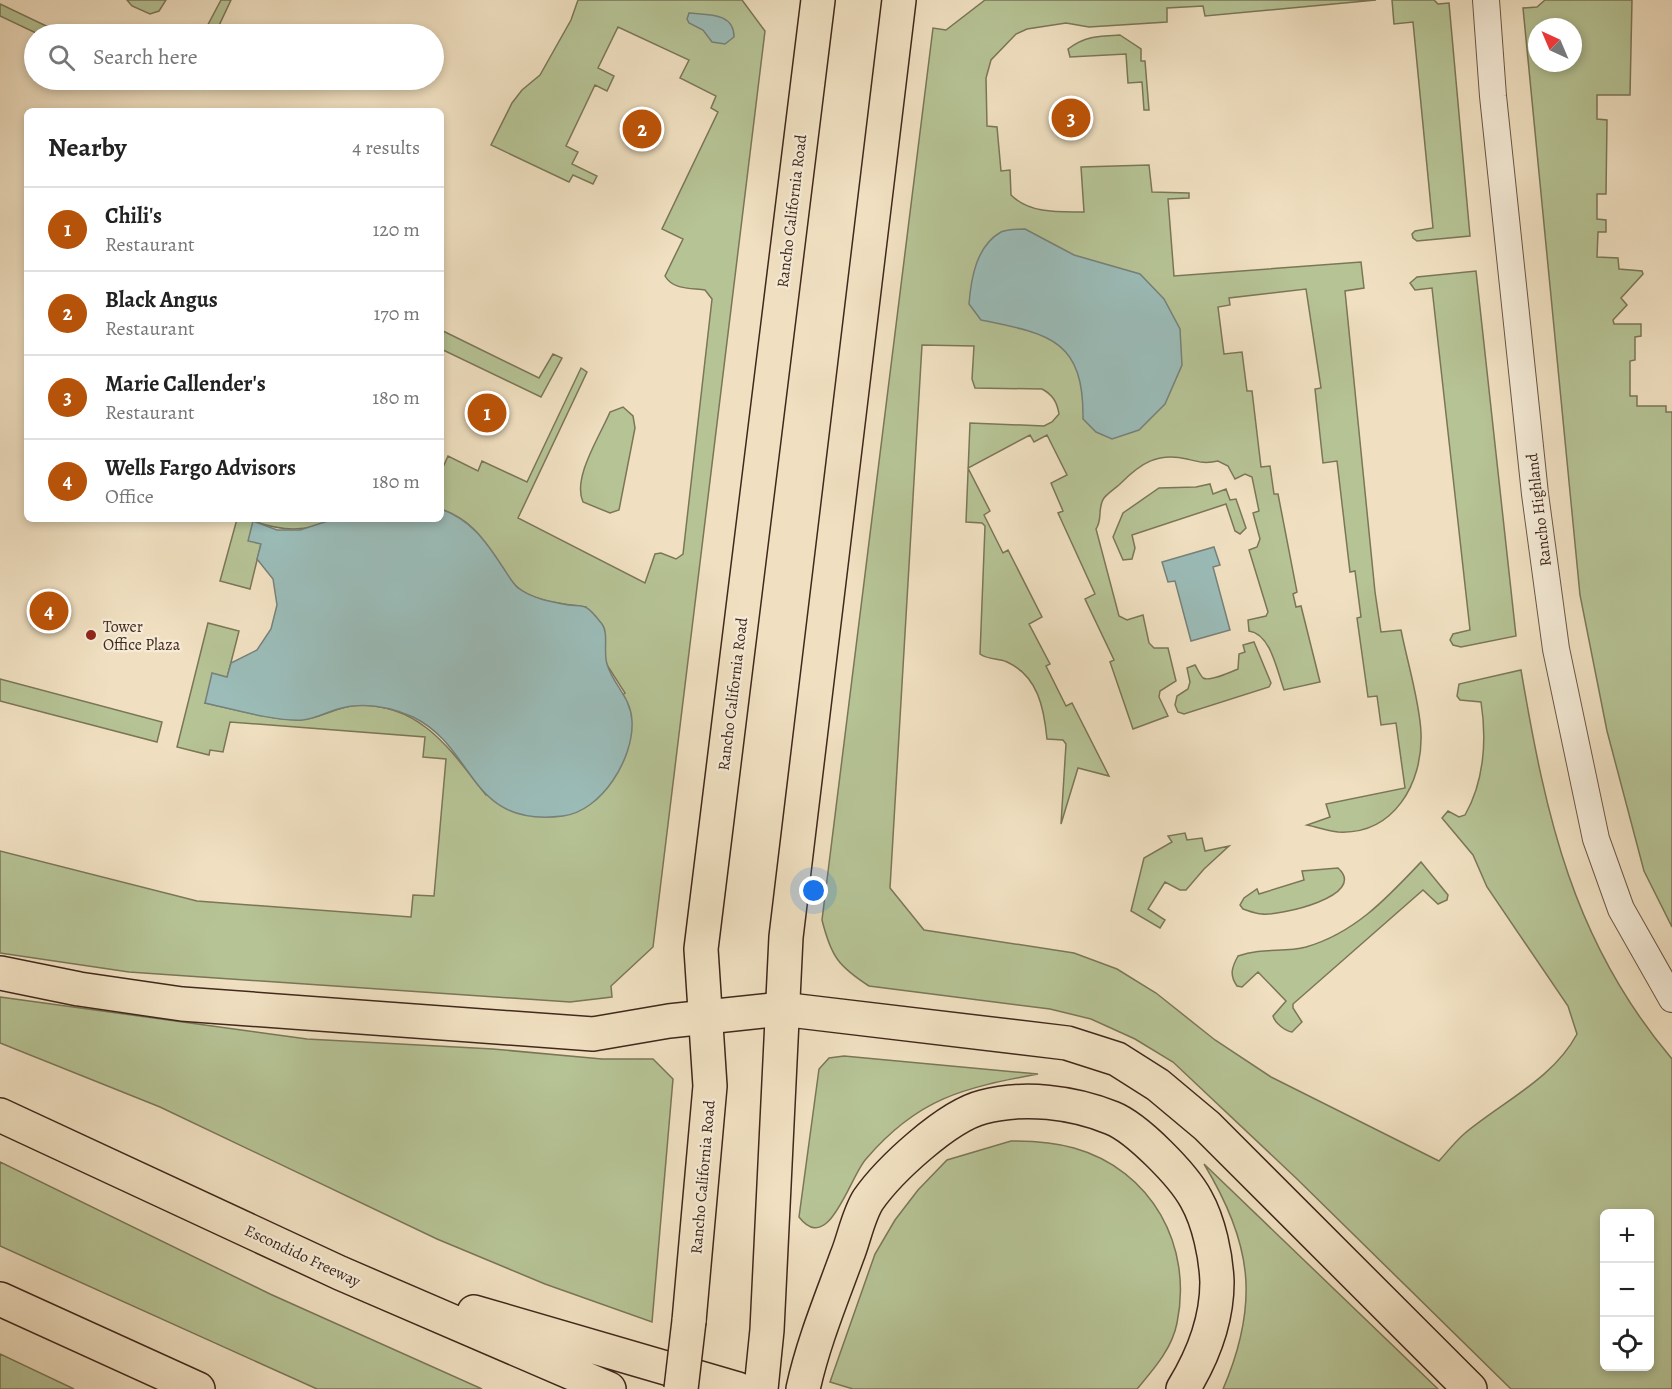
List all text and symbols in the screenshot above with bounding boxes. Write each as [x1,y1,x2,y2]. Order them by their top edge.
north arrow [1528,18,1582,72]
search box [24,24,444,90]
icon: search [45,41,78,74]
text: Search here [93,42,198,72]
pin: 3 [1052,96,1090,140]
pin: 2 [622,106,662,152]
text: Nearby [48,130,127,165]
street label: Rancho California Road [772,133,812,289]
text: 4 results [352,134,420,161]
text: Chili's [105,201,162,231]
text: 1 [64,216,71,243]
text: 120 m [372,216,420,243]
text: Restaurant [105,231,195,258]
text: Black Angus [105,285,218,315]
text: 2 [63,300,72,327]
text: 170 m [374,300,420,327]
text: Restaurant [105,315,195,342]
text: Marie Callender's [105,369,266,399]
text: 3 [63,384,72,411]
text: 180 m [372,384,420,411]
pin: 1 [468,390,506,436]
text: Restaurant [105,399,195,426]
street label: Rancho Highland [1521,452,1557,568]
text: Wells Fargo Advisors [105,453,296,483]
text: 4 [63,468,72,495]
text: 180 m [372,468,420,495]
text: Office [105,483,154,510]
pin: 4 [29,588,68,634]
place label: Tower Office Plaza [103,616,181,656]
street label: Rancho California Road [713,616,753,772]
marker: Tower Office Plaza [84,628,98,642]
your location [799,876,828,905]
street label: Rancho California Road [685,1099,721,1255]
map controls [1600,1209,1654,1371]
button: + [1600,1209,1654,1263]
street label: Escondido Freeway [241,1219,365,1293]
button: − [1600,1263,1654,1317]
button: locate [1600,1317,1654,1371]

